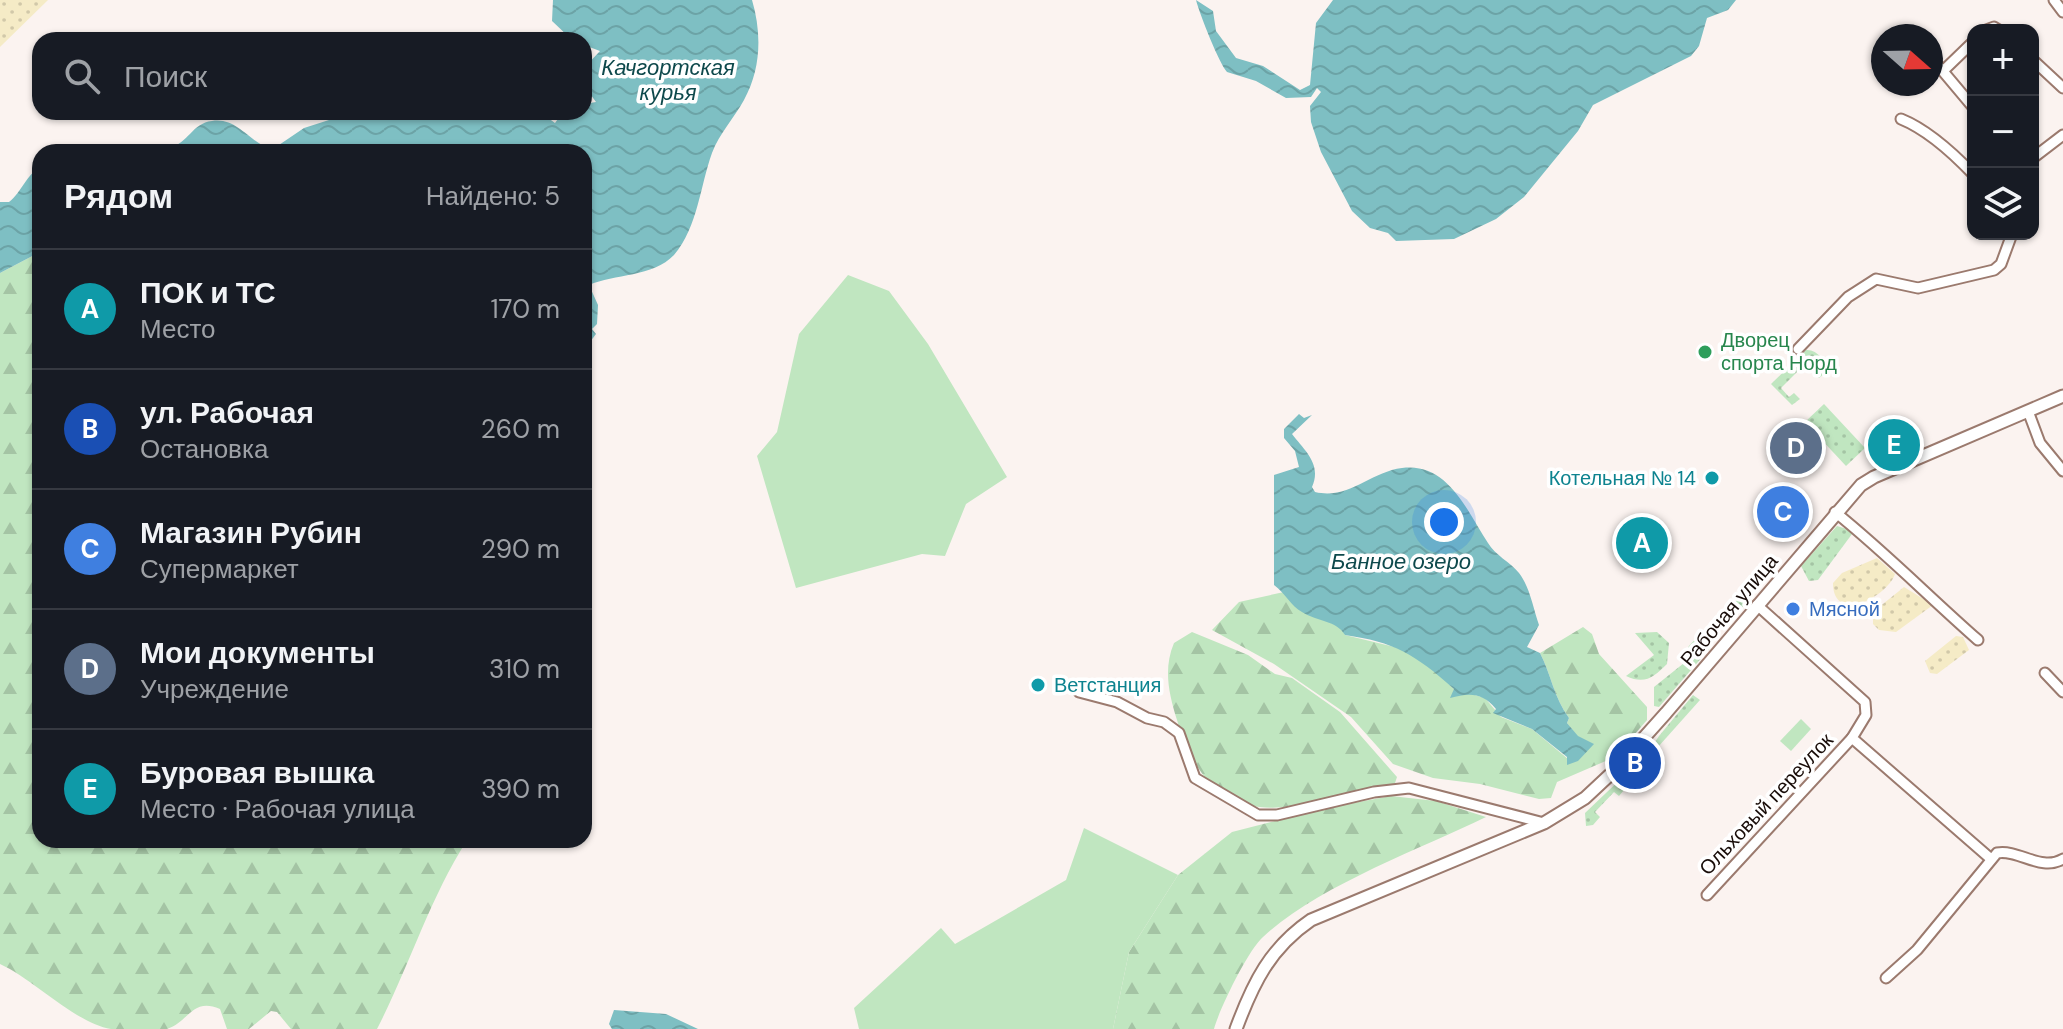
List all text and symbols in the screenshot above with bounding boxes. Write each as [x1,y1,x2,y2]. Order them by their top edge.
north arrow [1871,24,1943,96]
map controls [1967,24,2039,240]
button: + [1967,24,2039,96]
search box [32,32,592,120]
water label: Качгортская курья [601,53,735,107]
icon: search [60,54,104,98]
text: Поиск [124,57,207,96]
button: − [1967,96,2039,168]
button: layers [1967,168,2039,240]
text: Рядом [64,174,173,219]
text: Найдено: 5 [426,179,560,213]
text: ПОК и ТС [140,273,276,312]
text: A [81,292,99,326]
text: 170 m [491,292,560,326]
text: Место [140,312,216,346]
place label: Дворец спорта Норд [1721,327,1837,376]
marker: Дворец спорта Норд [1696,343,1714,361]
text: ул. Рабочая [140,393,314,432]
text: B [82,412,98,446]
text: 260 m [481,412,560,446]
pin: E [1868,415,1920,475]
pin: D [1770,418,1822,478]
text: Остановка [140,432,268,466]
place label: Котельная № 14 [1549,465,1696,491]
marker: Котельная № 14 [1703,469,1721,487]
pin: C [1757,482,1809,542]
your location [1424,502,1464,542]
text: Магазин Рубин [140,513,362,552]
pin: A [1616,513,1668,573]
text: C [80,532,100,566]
text: 290 m [481,532,560,566]
water label: Банное озеро [1331,547,1471,576]
street label: Рабочая улица [1674,548,1784,671]
text: Супермаркет [140,552,299,586]
place label: Мясной [1809,596,1880,622]
marker: Мясной [1784,600,1802,618]
text: Мои документы [140,633,375,672]
text: D [81,652,99,686]
text: 310 m [489,652,560,686]
text: Учреждение [140,672,289,706]
place label: Ветстанция [1054,672,1161,698]
marker: Ветстанция [1029,676,1047,694]
street label: Ольховый переулок [1693,727,1839,881]
pin: B [1609,733,1661,793]
text: Буровая вышка [140,753,374,792]
text: E [82,772,98,806]
text: 390 m [481,772,560,806]
text: Место · Рабочая улица [140,792,415,826]

